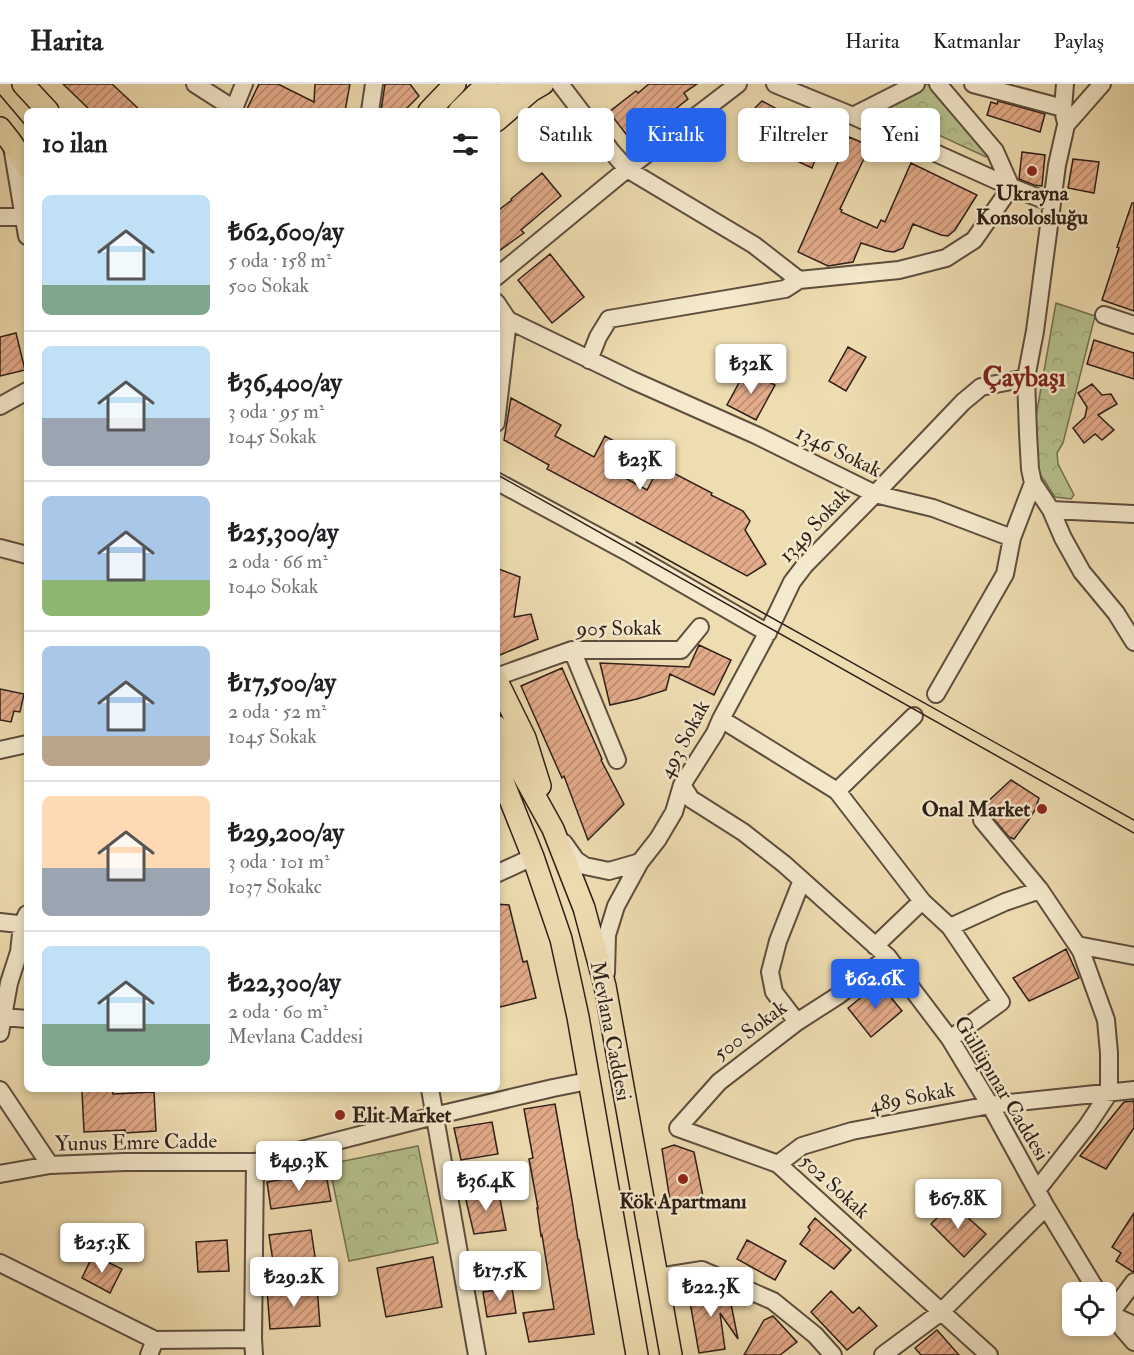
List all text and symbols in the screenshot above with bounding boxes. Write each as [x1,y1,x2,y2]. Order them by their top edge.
text: Harita [30,24,103,59]
text: Harita [845,28,900,55]
text: Katmanlar [933,28,1020,55]
text: Paylaş [1053,28,1104,55]
chip: Satılık [518,108,614,162]
chip: Kiralık [626,108,726,162]
chip: Filtreler [738,108,849,162]
chip: Yeni [861,108,940,162]
text: 10 ilan [42,128,108,160]
icon: filters [449,128,482,161]
marker: Ukrayna Konsolosluğu [1025,164,1039,178]
place label: Ukrayna Konsolosluğu [976,180,1088,231]
text: ₺62,600/ay [228,216,344,248]
icon: home [90,219,162,291]
text: 5 oda · 158 m² [228,248,332,273]
text: 500 Sokak [228,273,309,298]
pin: ₺32K [715,344,787,395]
text: ₺32K [729,351,773,376]
district label: Çaybaşı [982,361,1066,395]
text: ₺36,400/ay [228,367,342,399]
icon: home [90,370,162,442]
text: 3 oda · 95 m² [228,399,324,424]
street label: 1346 Sokak [791,419,886,484]
text: 1045 Sokak [228,424,317,449]
pin: ₺23K [604,440,676,491]
text: ₺23K [618,447,662,472]
street label: 1349 Sokak [773,482,856,568]
text: ₺25,300/ay [228,517,338,549]
icon: home [90,520,162,592]
text: 2 oda · 66 m² [228,549,328,574]
text: 1040 Sokak [228,574,318,599]
street label: 905 Sokak [574,614,662,643]
text: ₺17,500/ay [228,667,336,699]
icon: home [90,670,162,742]
street label: 493 Sokak [653,695,716,783]
text: 2 oda · 52 m² [228,699,327,724]
text: 1045 Sokak [228,724,317,749]
place label: Onal Market [922,796,1030,823]
marker: Onal Market [1035,802,1049,816]
text: ₺29,200/ay [228,817,344,849]
icon: home [90,820,162,892]
text: 3 oda · 101 m² [228,849,330,874]
text: 1037 Sokakc [228,874,322,899]
street label: Mevlana Caddesi [584,959,637,1104]
pin: ₺62.6K [826,959,924,1010]
text: ₺62.6K [845,966,905,991]
text: ₺22,300/ay [228,967,341,999]
icon: home [90,970,162,1042]
street label: 500 Sokak [708,994,792,1067]
text: 2 oda · 60 m² [228,999,328,1024]
street label: Güllüpınar Caddesi [948,1011,1056,1166]
text: Mevlana Caddesi [228,1024,363,1049]
street label: 489 Sokak [867,1076,957,1119]
place label: Elit Market [352,1102,451,1129]
marker: Elit Market [333,1108,347,1122]
street label: Yunus Emre Cadde [55,1128,218,1157]
pin: ₺49.3K [250,1141,348,1192]
text: ₺49.3K [270,1148,328,1173]
street label: 502 Sokak [794,1148,875,1225]
pin: ₺36.4K [437,1161,535,1212]
text: ₺36.4K [457,1168,515,1193]
marker: Kök Apartmanı [676,1172,690,1186]
pin: ₺67.8K [909,1179,1007,1230]
text: ₺67.8K [929,1186,987,1211]
place label: Kök Apartmanı [619,1188,747,1215]
pin: ₺25.3K [53,1223,151,1274]
text: ₺25.3K [74,1230,130,1255]
pin: ₺17.5K [451,1251,549,1302]
pin: ₺29.2K [245,1257,343,1308]
text: ₺17.5K [473,1258,527,1283]
text: ₺29.2K [264,1264,324,1289]
pin: ₺22.3K [662,1267,760,1318]
text: ₺22.3K [682,1274,740,1299]
map controls [1062,1282,1116,1336]
button: locate [1062,1282,1116,1336]

